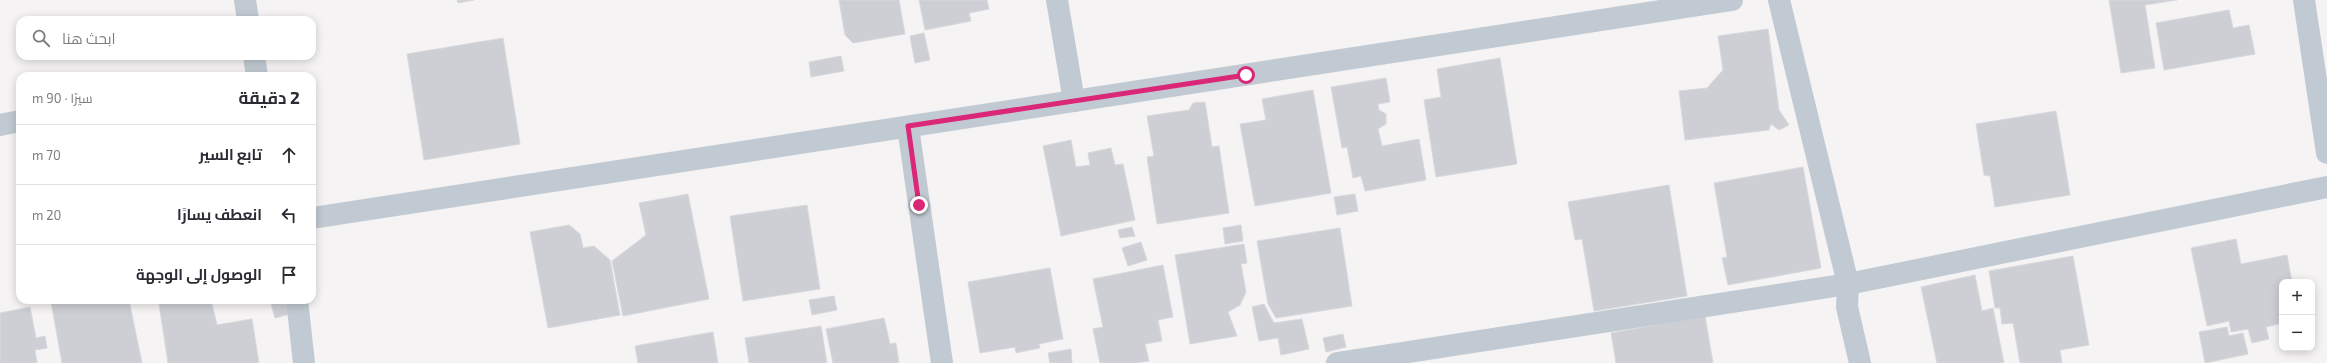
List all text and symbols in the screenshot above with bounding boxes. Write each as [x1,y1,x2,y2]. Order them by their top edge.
search box [16,16,316,60]
icon: search [30,27,52,49]
text: ابحث هنا [62,29,115,47]
route start [1237,66,1255,84]
text: 2 دقيقة [238,87,300,107]
text: سيرًا · 90 m [32,90,92,106]
icon: ahead [278,144,300,166]
text: تابع السير [199,145,262,163]
text: 70 m [32,147,61,163]
route end [910,196,928,214]
icon: left [278,204,300,226]
text: انعطف يسارًا [177,205,262,223]
text: 20 m [32,207,61,223]
icon: arrive [278,264,300,286]
text: الوصول إلى الوجهة [136,265,262,283]
map controls [2279,279,2315,351]
button: + [2279,279,2315,315]
button: − [2279,315,2315,351]

